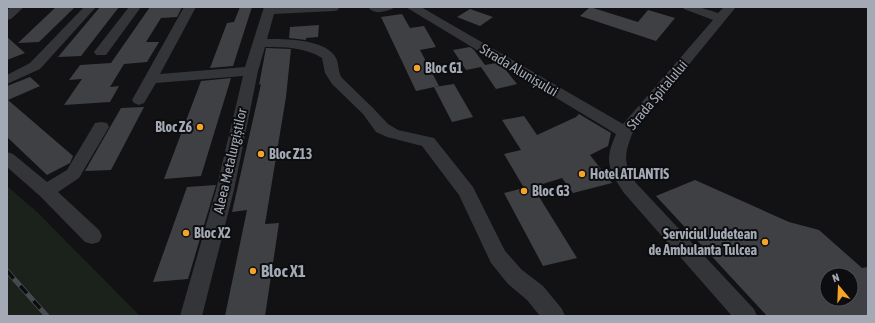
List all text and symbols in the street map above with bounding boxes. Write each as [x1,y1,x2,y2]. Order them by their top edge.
street label: Strada Alunișului [477,40,561,100]
street label: Strada Spitalului [623,57,691,133]
place label: Bloc G1 [425,60,463,76]
marker: Bloc G1 [412,63,422,73]
street label: Aleea Metalurgiștilor [210,106,250,215]
place label: Bloc Z6 [155,119,192,135]
marker: Bloc Z6 [195,122,205,132]
place label: Bloc Z13 [269,146,312,162]
marker: Bloc Z13 [256,149,266,159]
place label: Hotel ATLANTIS [590,166,669,182]
marker: Hotel ATLANTIS [577,169,587,179]
place label: Bloc G3 [532,183,570,199]
marker: Bloc G3 [519,186,529,196]
place label: Bloc X2 [194,225,231,241]
place label: Serviciul Judetean de Ambulanta Tulcea [648,226,757,258]
marker: Bloc X2 [181,228,191,238]
marker: Serviciul Judetean de Ambulanta Tulcea [760,237,770,247]
place label: Bloc X1 [261,261,306,281]
marker: Bloc X1 [248,266,258,276]
north arrow [819,267,859,307]
text: N [831,271,841,284]

